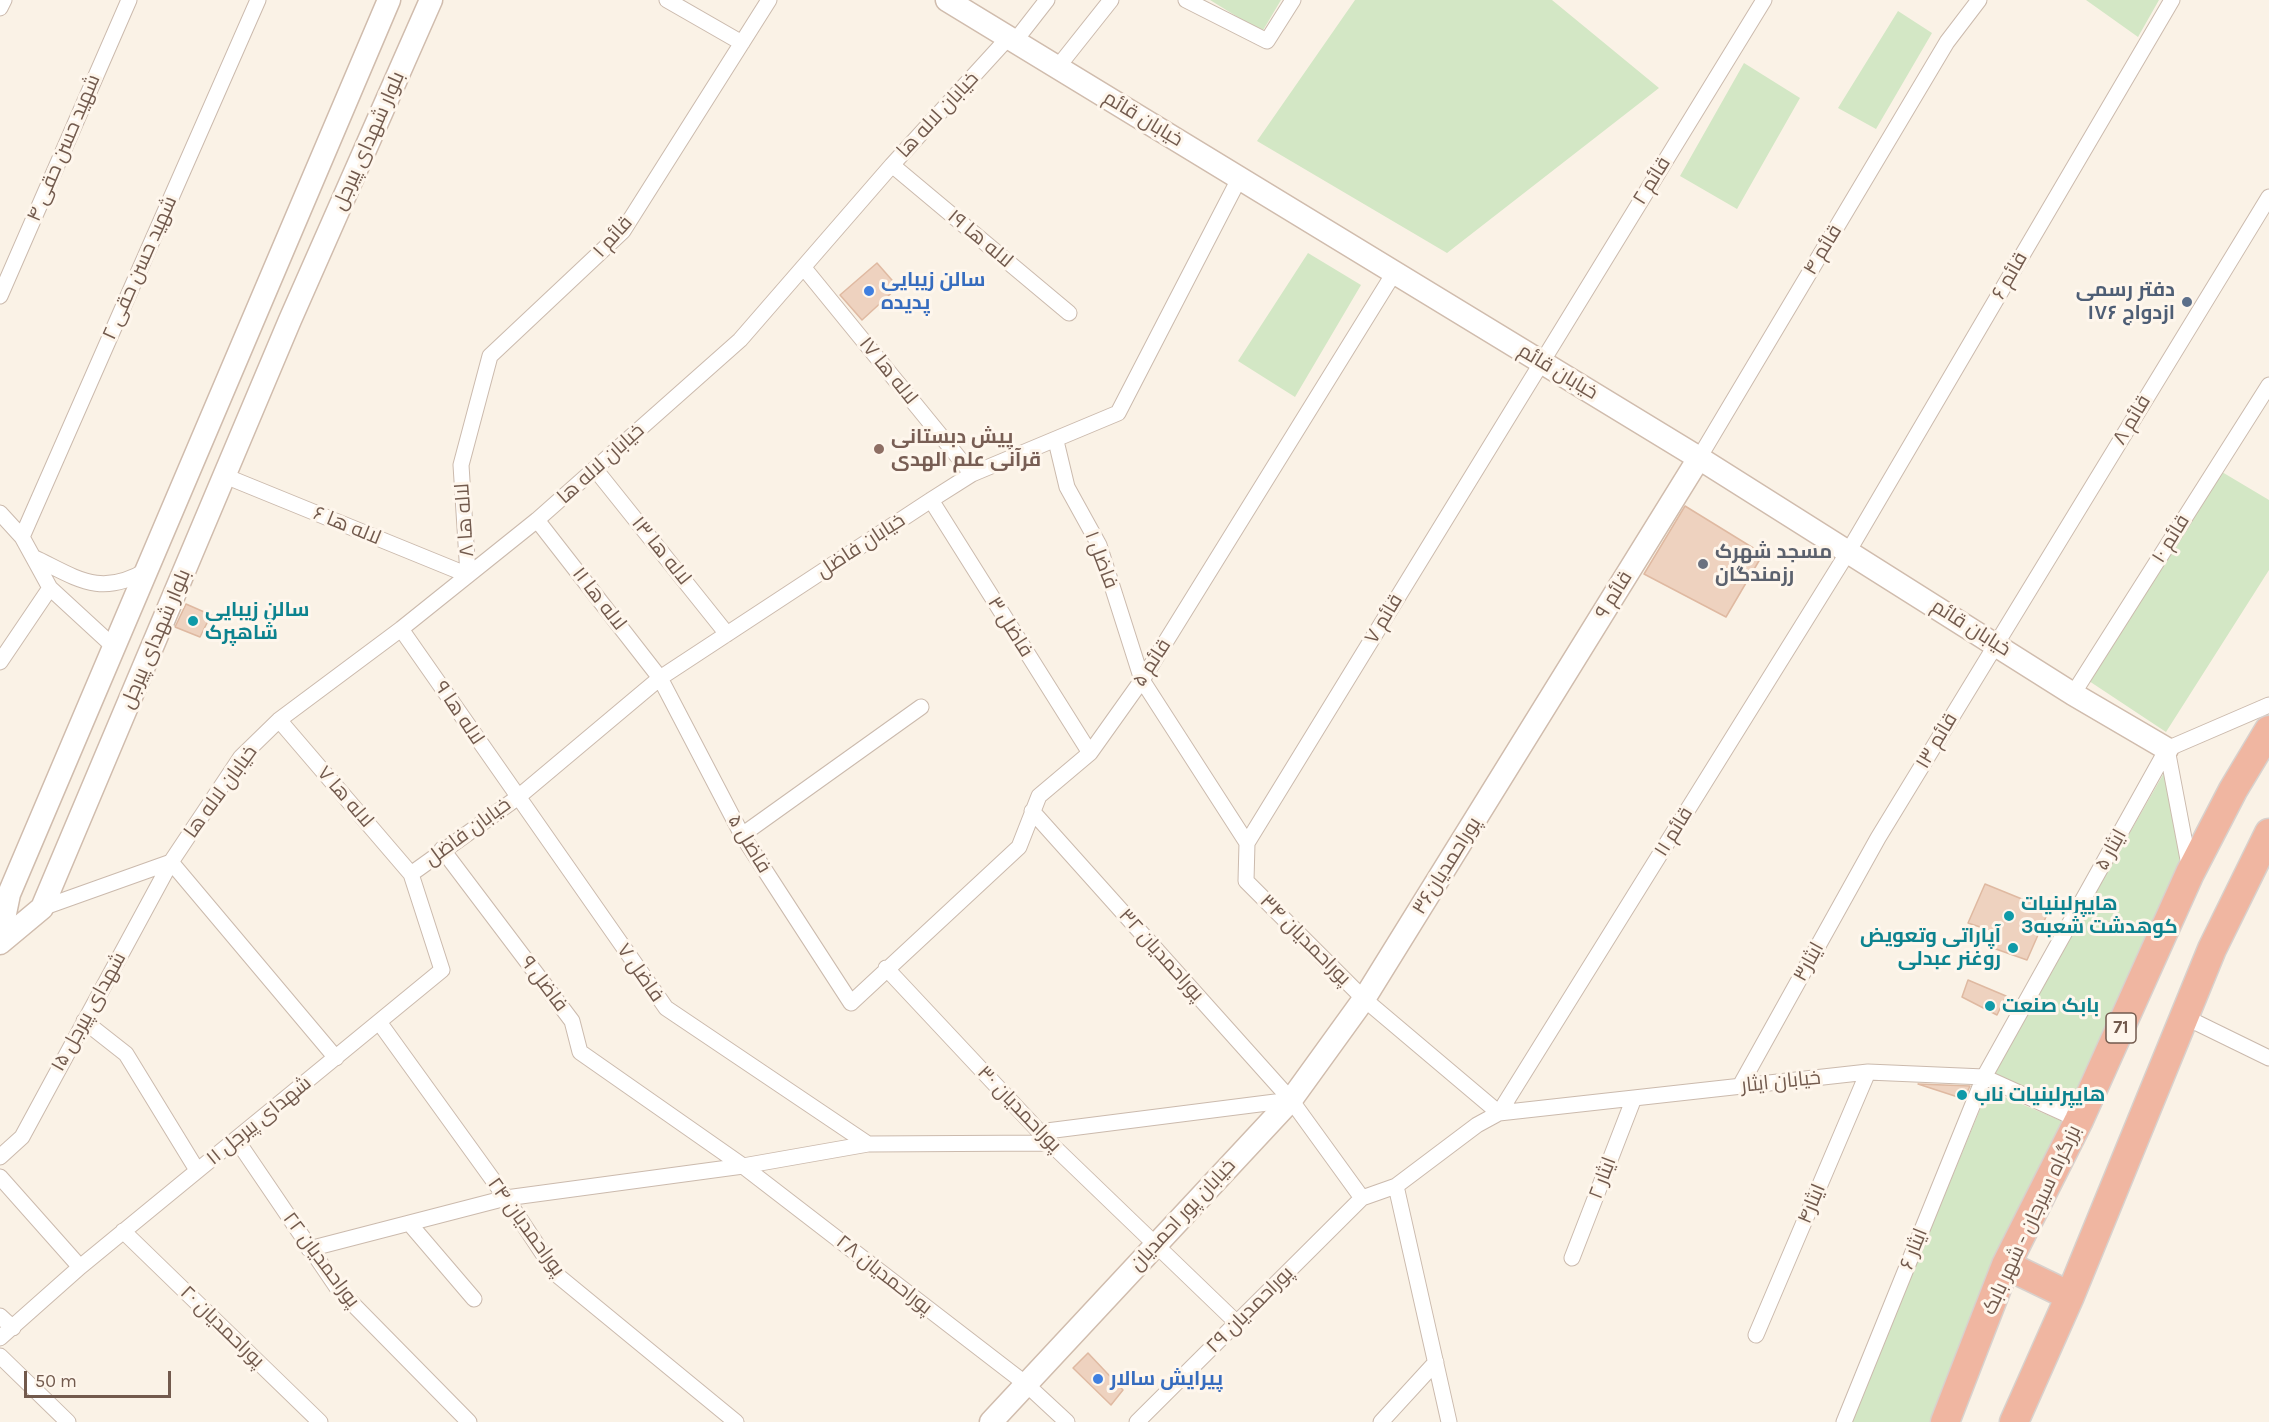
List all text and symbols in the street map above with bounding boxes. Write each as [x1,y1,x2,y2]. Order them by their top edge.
street label: خیابان لاله ها [892,67,984,163]
street label: بلوار شهدای پیرجل [328,68,410,214]
street label: شهید حسن حقی ۴ [22,71,106,225]
street label: خیابان قائم [1099,86,1187,152]
street label: قائم ۲ [1628,153,1676,209]
street label: شهید حسن حقی ۲ [98,193,182,343]
street label: لاله ها ۱۹ [942,205,1018,273]
street label: قائم ۱ [588,211,638,263]
street label: قائم ۴ [1799,220,1847,280]
street label: قائم ۶ [1987,248,2033,304]
place label: سالن زیبایی پدیده [881,268,985,315]
place label: دفتر رسمی ازدواج ۱۷۶ [2076,278,2175,325]
marker: سالن زیبایی پدیده [862,284,876,298]
marker: دفتر رسمی ازدواج ۱۷۶ [2180,295,2194,309]
street label: لاله ها ۱۷ [854,332,922,410]
street label: خیابان قائم [1514,339,1602,405]
street label: قائم ۸ [2108,391,2156,449]
street label: خیابان لاله ها [553,419,649,509]
place label: پیش دبستانی قرآنی علم الهدی [891,425,1041,472]
marker: پیش دبستانی قرآنی علم الهدی [872,442,886,456]
street label: لاله ها ۸ [450,482,480,558]
street label: لاله ها ۶ [310,502,384,550]
street label: خیابان فاضل [812,509,910,583]
street label: قائم ۱۰ [2147,510,2195,568]
street label: لاله ها ۱۳ [626,512,696,590]
street label: فاضل ۱ [1079,528,1123,592]
place label: مسجد شهرک رزمندگان [1715,540,1832,587]
marker: مسجد شهرک رزمندگان [1696,557,1710,571]
street label: لاله ها ۱۱ [567,563,631,635]
street label: بلوار شهدای پیرجل [116,566,196,712]
street label: قائم ۹ [1590,567,1638,623]
street label: قائم ۷ [1360,590,1408,648]
street label: فاضل ۳ [982,592,1038,662]
street label: خیابان قائم [1927,594,2015,662]
place label: سالن زیبایی شاهپرک [205,598,309,645]
marker: سالن زیبایی شاهپرک [186,614,200,628]
street label: قائم ۵ [1128,635,1176,691]
street label: لاله ها ۹ [429,677,489,749]
street label: قائم ۱۳ [1911,709,1963,773]
street label: خیابان لاله ها [179,741,263,843]
street label: لاله ها ۷ [312,761,378,833]
street label: خیابان فاضل [420,793,516,871]
street label: قائم ۱۱ [1650,803,1698,861]
street label: فاضل ۵ [722,810,776,878]
street label: پوراحمدیان۳۶ [1408,813,1486,919]
street label: ایثار ۵ [2090,825,2132,875]
street label: پوراحمدیان ۳۴ [1254,889,1356,991]
place label: هایپرلبنیات کوهدشت شعبه3 [2021,892,2178,939]
street label: پوراحمدیان ۳۲ [1113,904,1209,1006]
marker: هایپرلبنیات کوهدشت شعبه3 [2002,909,2016,923]
place label: آپاراتی وتعویض روغنر عبدلی [1860,924,2001,971]
street label: ایثار۳ [1788,938,1830,986]
street label: فاضل ۷ [611,939,669,1007]
marker: آپاراتی وتعویض روغنر عبدلی [2006,941,2020,955]
street label: شهدای پیرجل ۱۵ [46,948,132,1076]
street label: فاضل ۹ [515,951,573,1017]
place label: بابک صنعت [2002,994,2099,1018]
marker: بابک صنعت [1983,999,1997,1013]
road number: 71 [2106,1013,2136,1043]
street label: پوراحمدیان ۳۰ [972,1061,1066,1157]
street label: خیابان ایثار [1740,1066,1822,1098]
street label: شهدای پیرجل ۱۱ [202,1071,316,1171]
place label: هایپرلبنیات ناب [1974,1083,2105,1107]
marker: هایپرلبنیات ناب [1955,1088,1969,1102]
street label: بزرگراه سیرجان - شهر بابک [1977,1121,2087,1319]
street label: خیابان پور احمدیان [1125,1154,1241,1276]
street label: ایثار ۲ [1584,1154,1622,1202]
street label: پوراحمدیان ۲۴ [482,1173,570,1281]
street label: ایثار۴ [1793,1180,1831,1228]
street label: پوراحمدیان ۲۲ [277,1208,365,1312]
street label: ایثار ۶ [1895,1225,1933,1273]
street label: پوراحمدیان ۲۸ [831,1230,937,1320]
street label: پوراحمدیان ۲۹ [1202,1262,1298,1358]
street label: پوراحمدیان ۲۰ [175,1281,269,1373]
scale bar [27,1359,174,1397]
place label: پیرایش سالار [1110,1367,1223,1391]
text: 50 m [35,1370,77,1392]
marker: پیرایش سالار [1091,1372,1105,1386]

